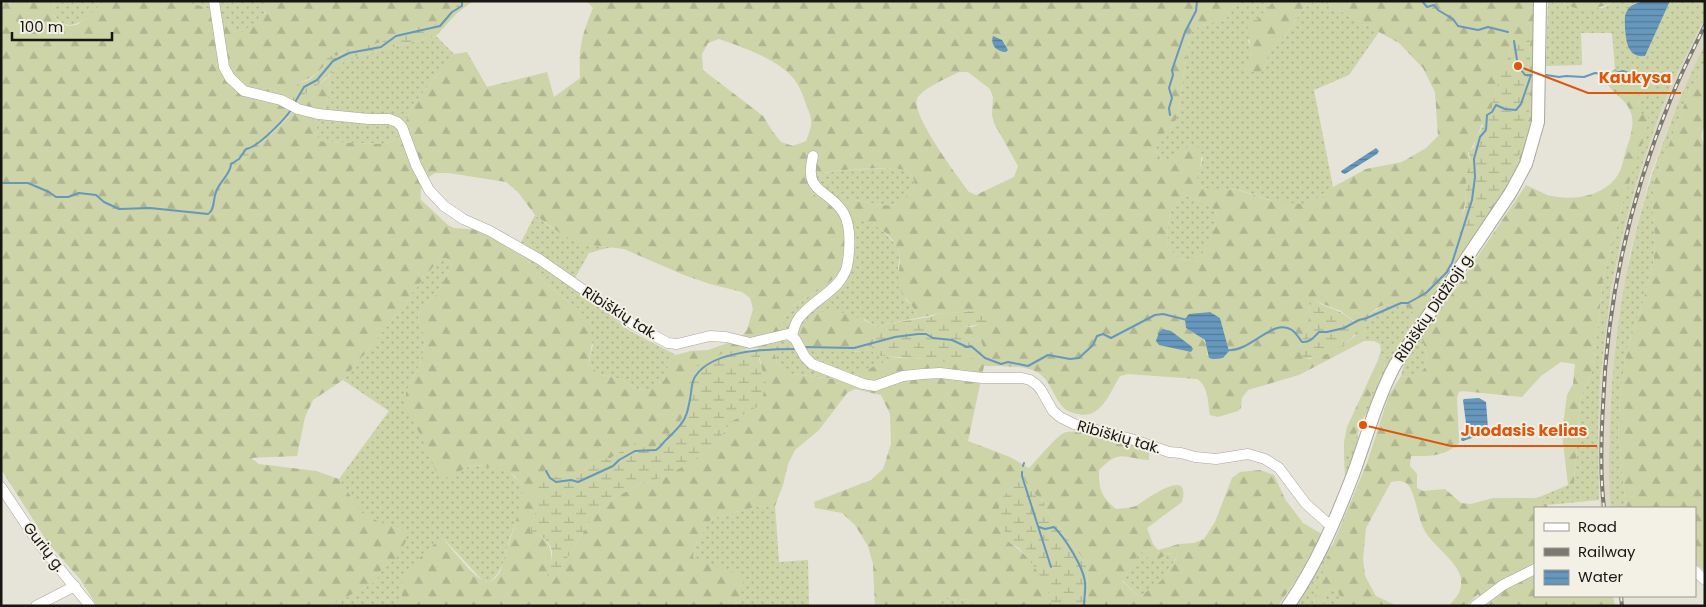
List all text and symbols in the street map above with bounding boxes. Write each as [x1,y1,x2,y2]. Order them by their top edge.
scale bar [12,10,112,42]
text: 100 m [20,16,63,37]
callout: Kaukysa [1588,62,1681,93]
text: Kaukysa [1599,66,1671,89]
street label: Ribiškių Didžioji g. [1389,247,1478,366]
street label: Ribiškių tak. [578,281,662,344]
street label: Ribiškių tak. [1075,415,1163,458]
callout: Juodasis kelias [1451,415,1597,446]
text: Juodasis kelias [1461,419,1588,442]
legend [1534,507,1696,597]
text: Road [1578,516,1617,537]
street label: Gurių g. [18,518,70,576]
text: Railway [1578,541,1636,562]
text: Water [1578,566,1624,587]

